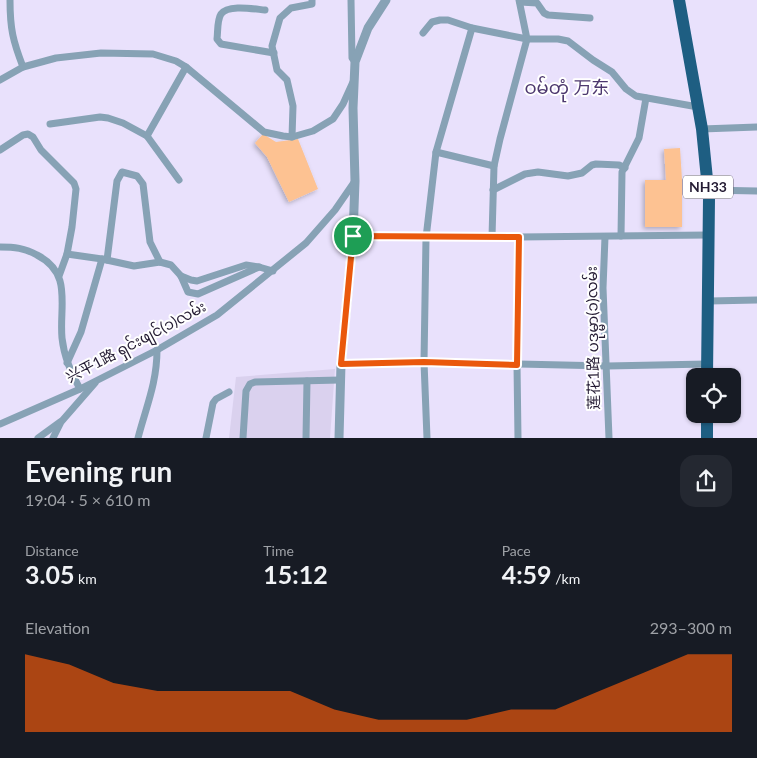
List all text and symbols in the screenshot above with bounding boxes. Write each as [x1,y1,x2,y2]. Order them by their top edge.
district label: ဝမ်တုံ 万东 [524,75,610,103]
road number: NH33 [683,176,733,198]
pin [332,215,374,257]
icon: arrive [339,222,367,250]
street label: 莲花1路 ပဒုမ္မာ(၁)လမ်း [582,266,607,410]
street label: 兴平1路 ရှင်းဖျင်(၁)လမ်း [62,297,210,389]
map controls [686,368,741,423]
button: locate [686,368,741,423]
text: Evening run [25,454,172,488]
button: share [680,455,732,507]
text: 19:04 · 5 × 610 m [25,490,150,509]
text: Distance [25,542,79,559]
text: Time [263,542,294,559]
text: Pace [502,542,531,559]
text: 3.05 [25,559,74,589]
text: 15:12 [263,559,328,589]
text: 4:59 [502,559,552,589]
text: km [74,570,97,587]
text: /km [552,570,580,587]
text: Elevation [25,618,90,637]
text: 293–300 m [650,618,732,637]

